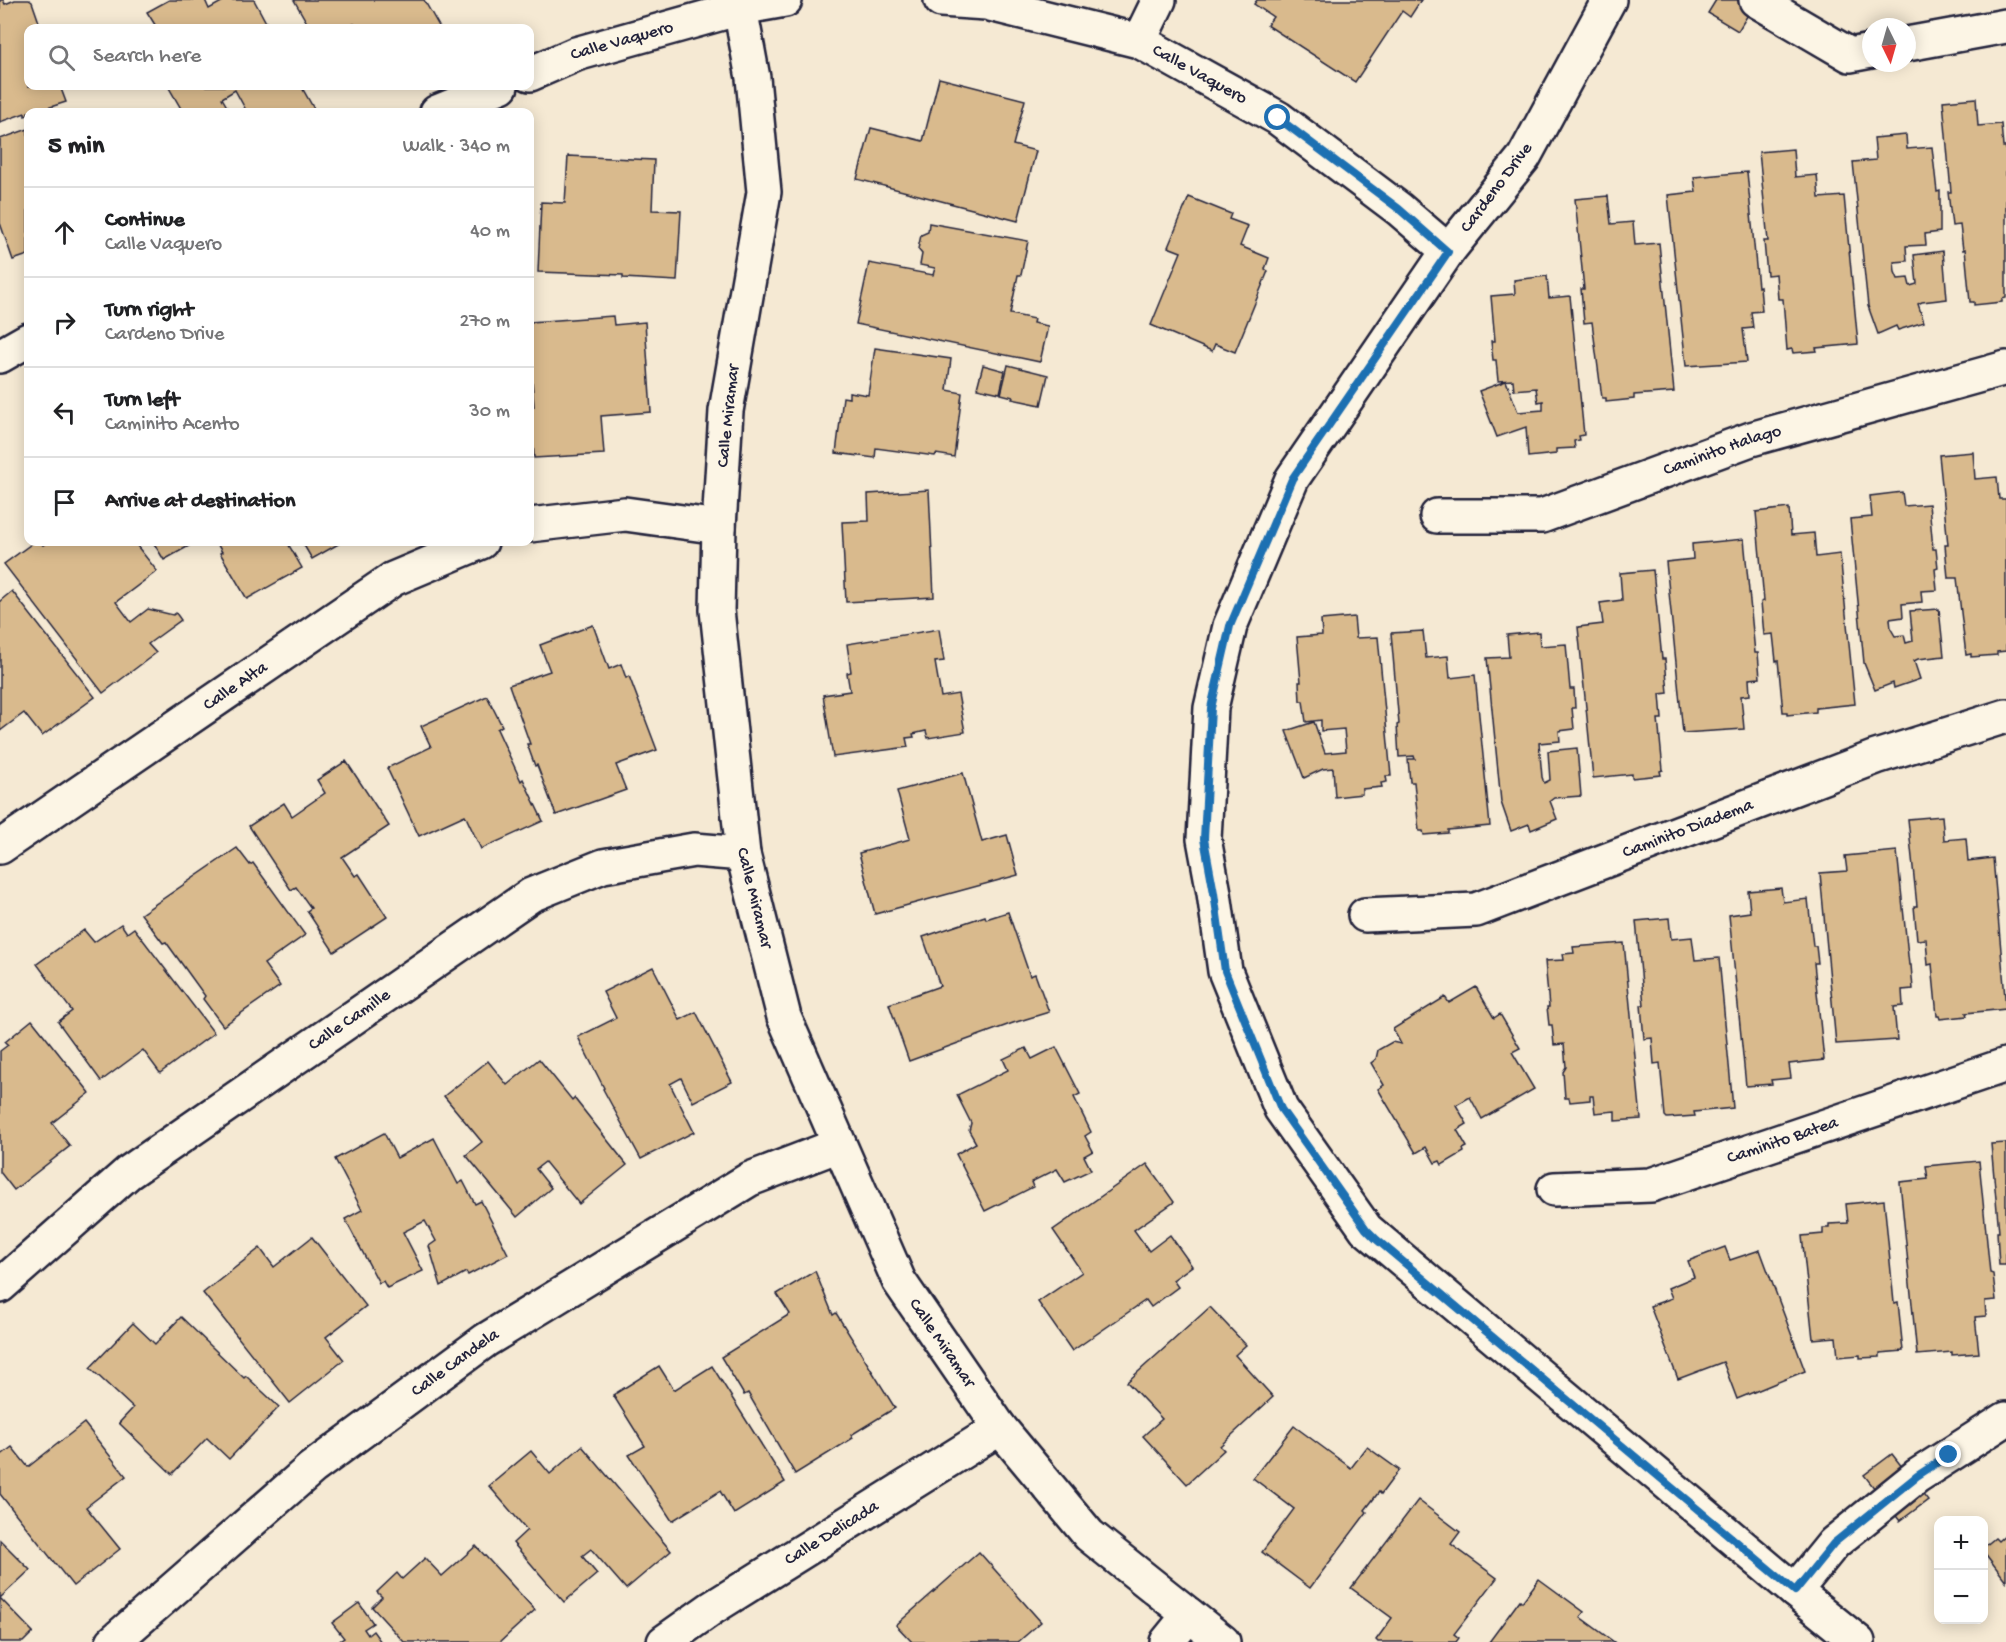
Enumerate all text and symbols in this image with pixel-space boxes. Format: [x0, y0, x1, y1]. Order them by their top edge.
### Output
street label: Calle Vaquero [567, 17, 676, 66]
north arrow [1862, 18, 1916, 72]
search box [24, 24, 534, 90]
street label: Calle Vaquero [1148, 40, 1251, 109]
icon: search [45, 41, 78, 74]
text: Search here [93, 44, 201, 70]
route start [1264, 104, 1290, 130]
text: 5 min [48, 132, 104, 163]
text: Walk · 340 m [403, 136, 510, 159]
street label: Cardeno Drive [1456, 138, 1538, 237]
text: Continue [105, 208, 185, 234]
icon: ahead [48, 216, 81, 249]
text: 40 m [470, 221, 510, 244]
text: Calle Vaquero [105, 234, 222, 257]
text: Turn right [105, 298, 193, 324]
icon: right [48, 306, 81, 339]
text: 270 m [460, 311, 510, 334]
text: Cardeno Drive [105, 324, 224, 347]
street label: Calle Miramar [713, 362, 745, 468]
text: Turn left [105, 388, 179, 414]
icon: left [48, 396, 81, 429]
text: 30 m [469, 401, 510, 424]
text: Caminito Acento [105, 414, 240, 437]
street label: Caminito Halago [1660, 421, 1784, 481]
icon: arrive [48, 486, 81, 519]
text: Arrive at destination [105, 489, 295, 515]
street label: Calle Alta [199, 657, 272, 716]
street label: Caminito Diadema [1620, 794, 1757, 863]
street label: Calle Miramar [732, 847, 777, 952]
street label: Calle Camille [305, 984, 395, 1056]
street label: Caminito Batea [1724, 1112, 1842, 1169]
street label: Calle Miramar [904, 1295, 980, 1393]
street label: Calle Candela [407, 1324, 504, 1402]
route end [1935, 1441, 1961, 1467]
street label: Calle Delicada [781, 1495, 883, 1570]
map controls [1934, 1516, 1988, 1624]
button: + [1934, 1516, 1988, 1570]
button: − [1934, 1570, 1988, 1624]

